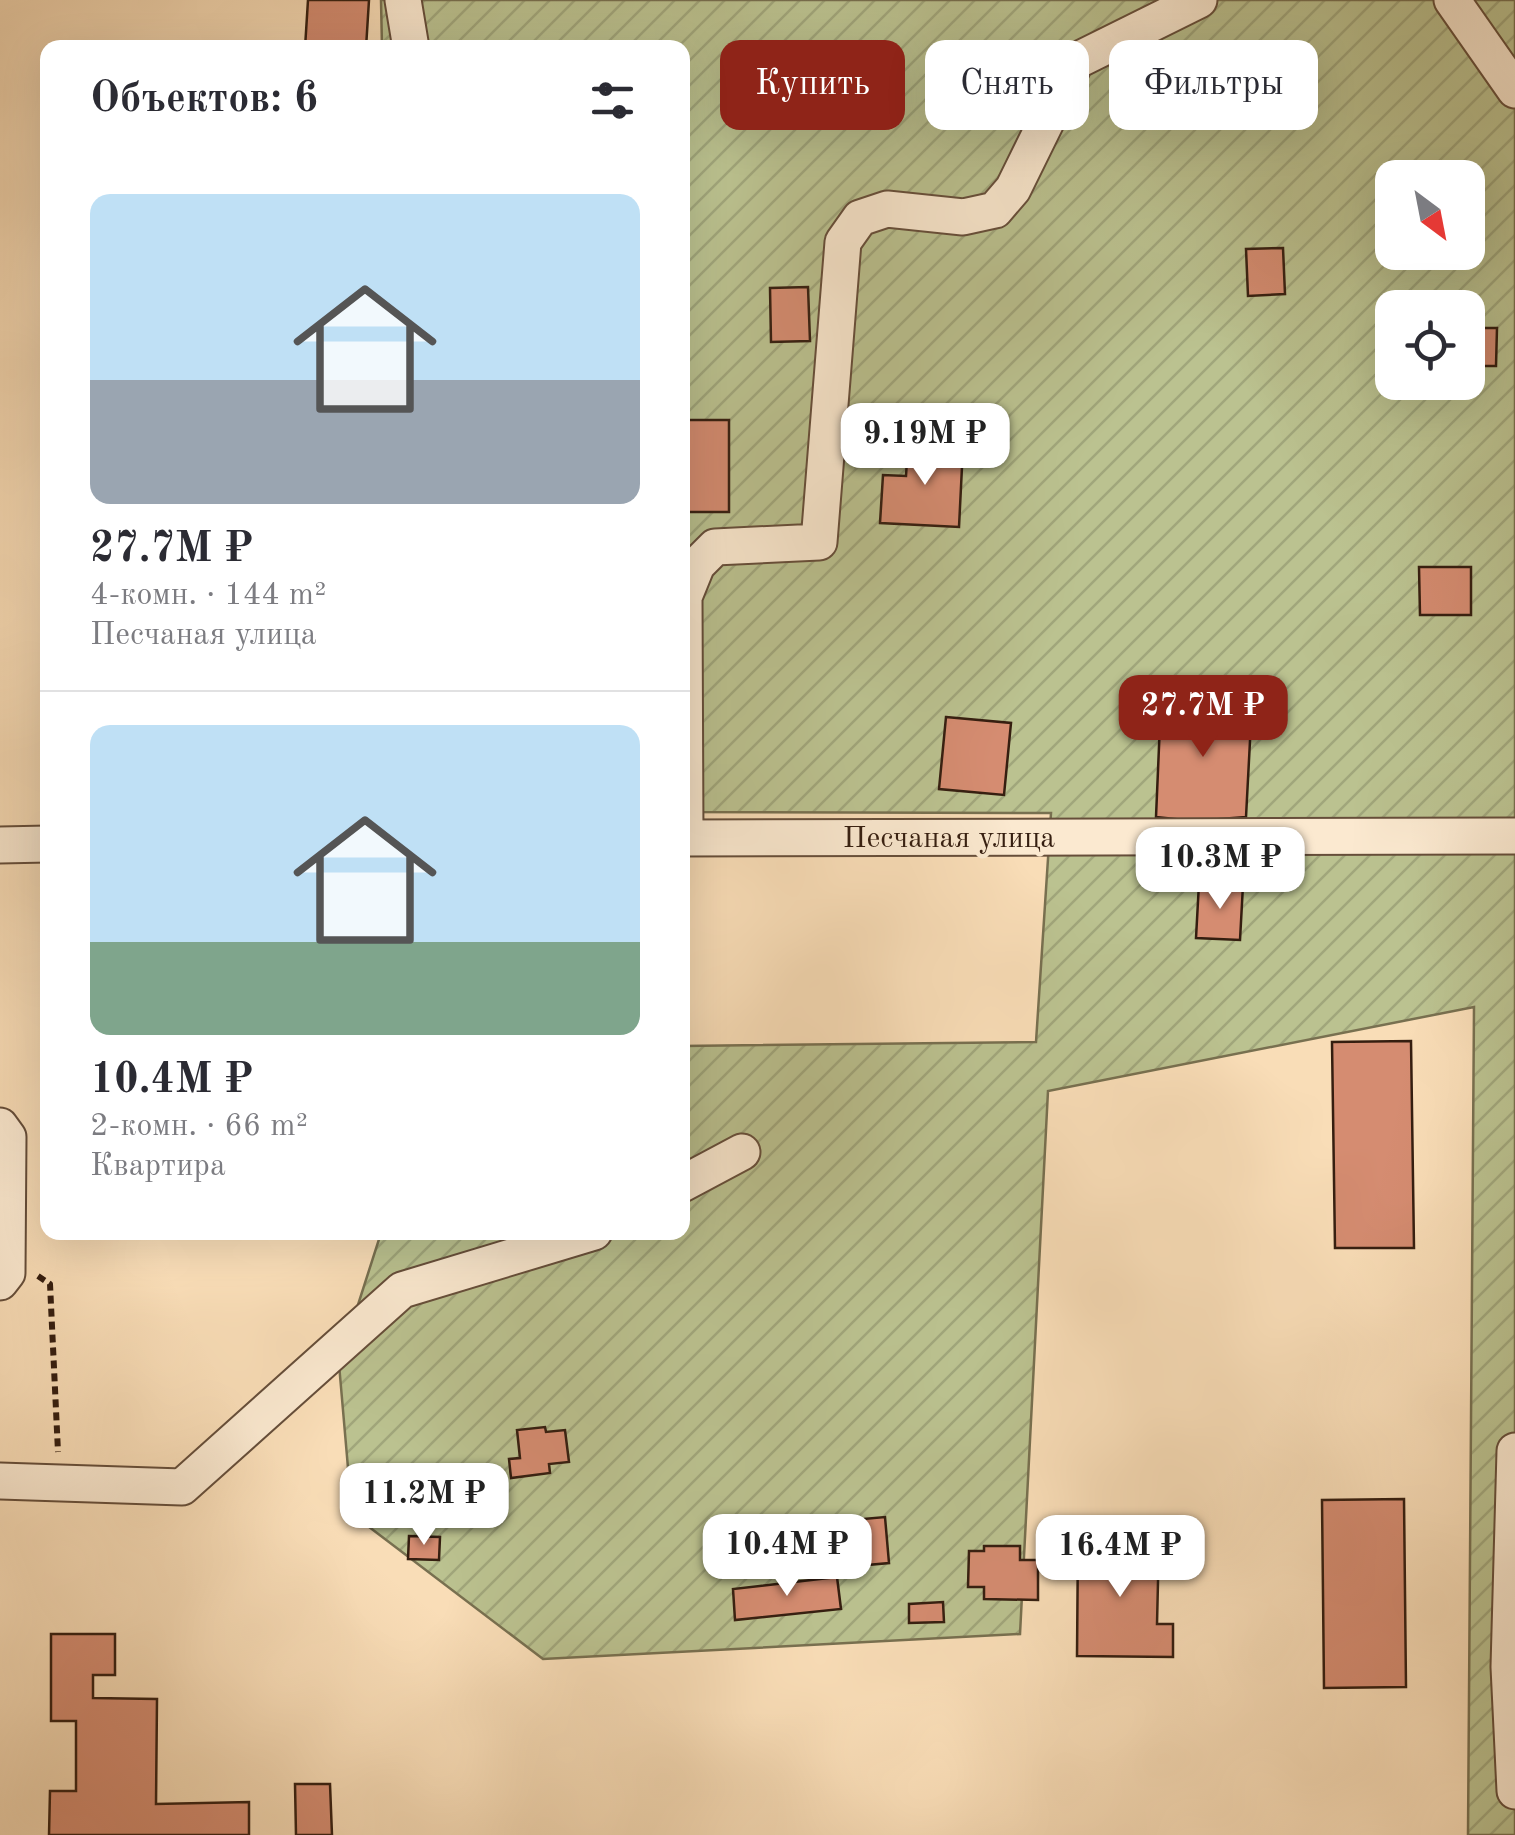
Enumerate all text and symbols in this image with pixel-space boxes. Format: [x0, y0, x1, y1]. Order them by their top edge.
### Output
chip: Купить [720, 40, 905, 130]
chip: Снять [925, 40, 1089, 130]
chip: Фильтры [1109, 40, 1318, 130]
icon: filters [585, 73, 640, 128]
text: Объектов: 6 [90, 79, 318, 121]
north arrow [1375, 160, 1485, 270]
map controls [1375, 160, 1485, 400]
icon: home [275, 259, 455, 439]
button: locate [1375, 290, 1485, 400]
pin: 9.19M ₽ [833, 403, 1017, 488]
text: 9.19M ₽ [863, 419, 987, 451]
text: 27.7M ₽ [90, 529, 253, 571]
text: 4-комн. · 144 m² [90, 580, 326, 612]
text: Песчаная улица [90, 620, 317, 652]
pin: 27.7M ₽ [1111, 675, 1295, 760]
text: 27.7M ₽ [1141, 691, 1265, 723]
icon: home [275, 790, 455, 970]
street label: Песчаная улица [843, 824, 1055, 854]
pin: 10.3M ₽ [1128, 827, 1312, 912]
text: 10.3M ₽ [1158, 843, 1282, 875]
text: 10.4M ₽ [90, 1060, 253, 1102]
text: 2-комн. · 66 m² [90, 1111, 308, 1143]
text: Квартира [90, 1151, 226, 1183]
pin: 11.2M ₽ [332, 1463, 516, 1548]
text: 11.2M ₽ [362, 1479, 486, 1511]
pin: 10.4M ₽ [695, 1514, 879, 1599]
pin: 16.4M ₽ [1028, 1515, 1212, 1600]
text: 10.4M ₽ [725, 1530, 849, 1562]
text: 16.4M ₽ [1058, 1531, 1182, 1563]

